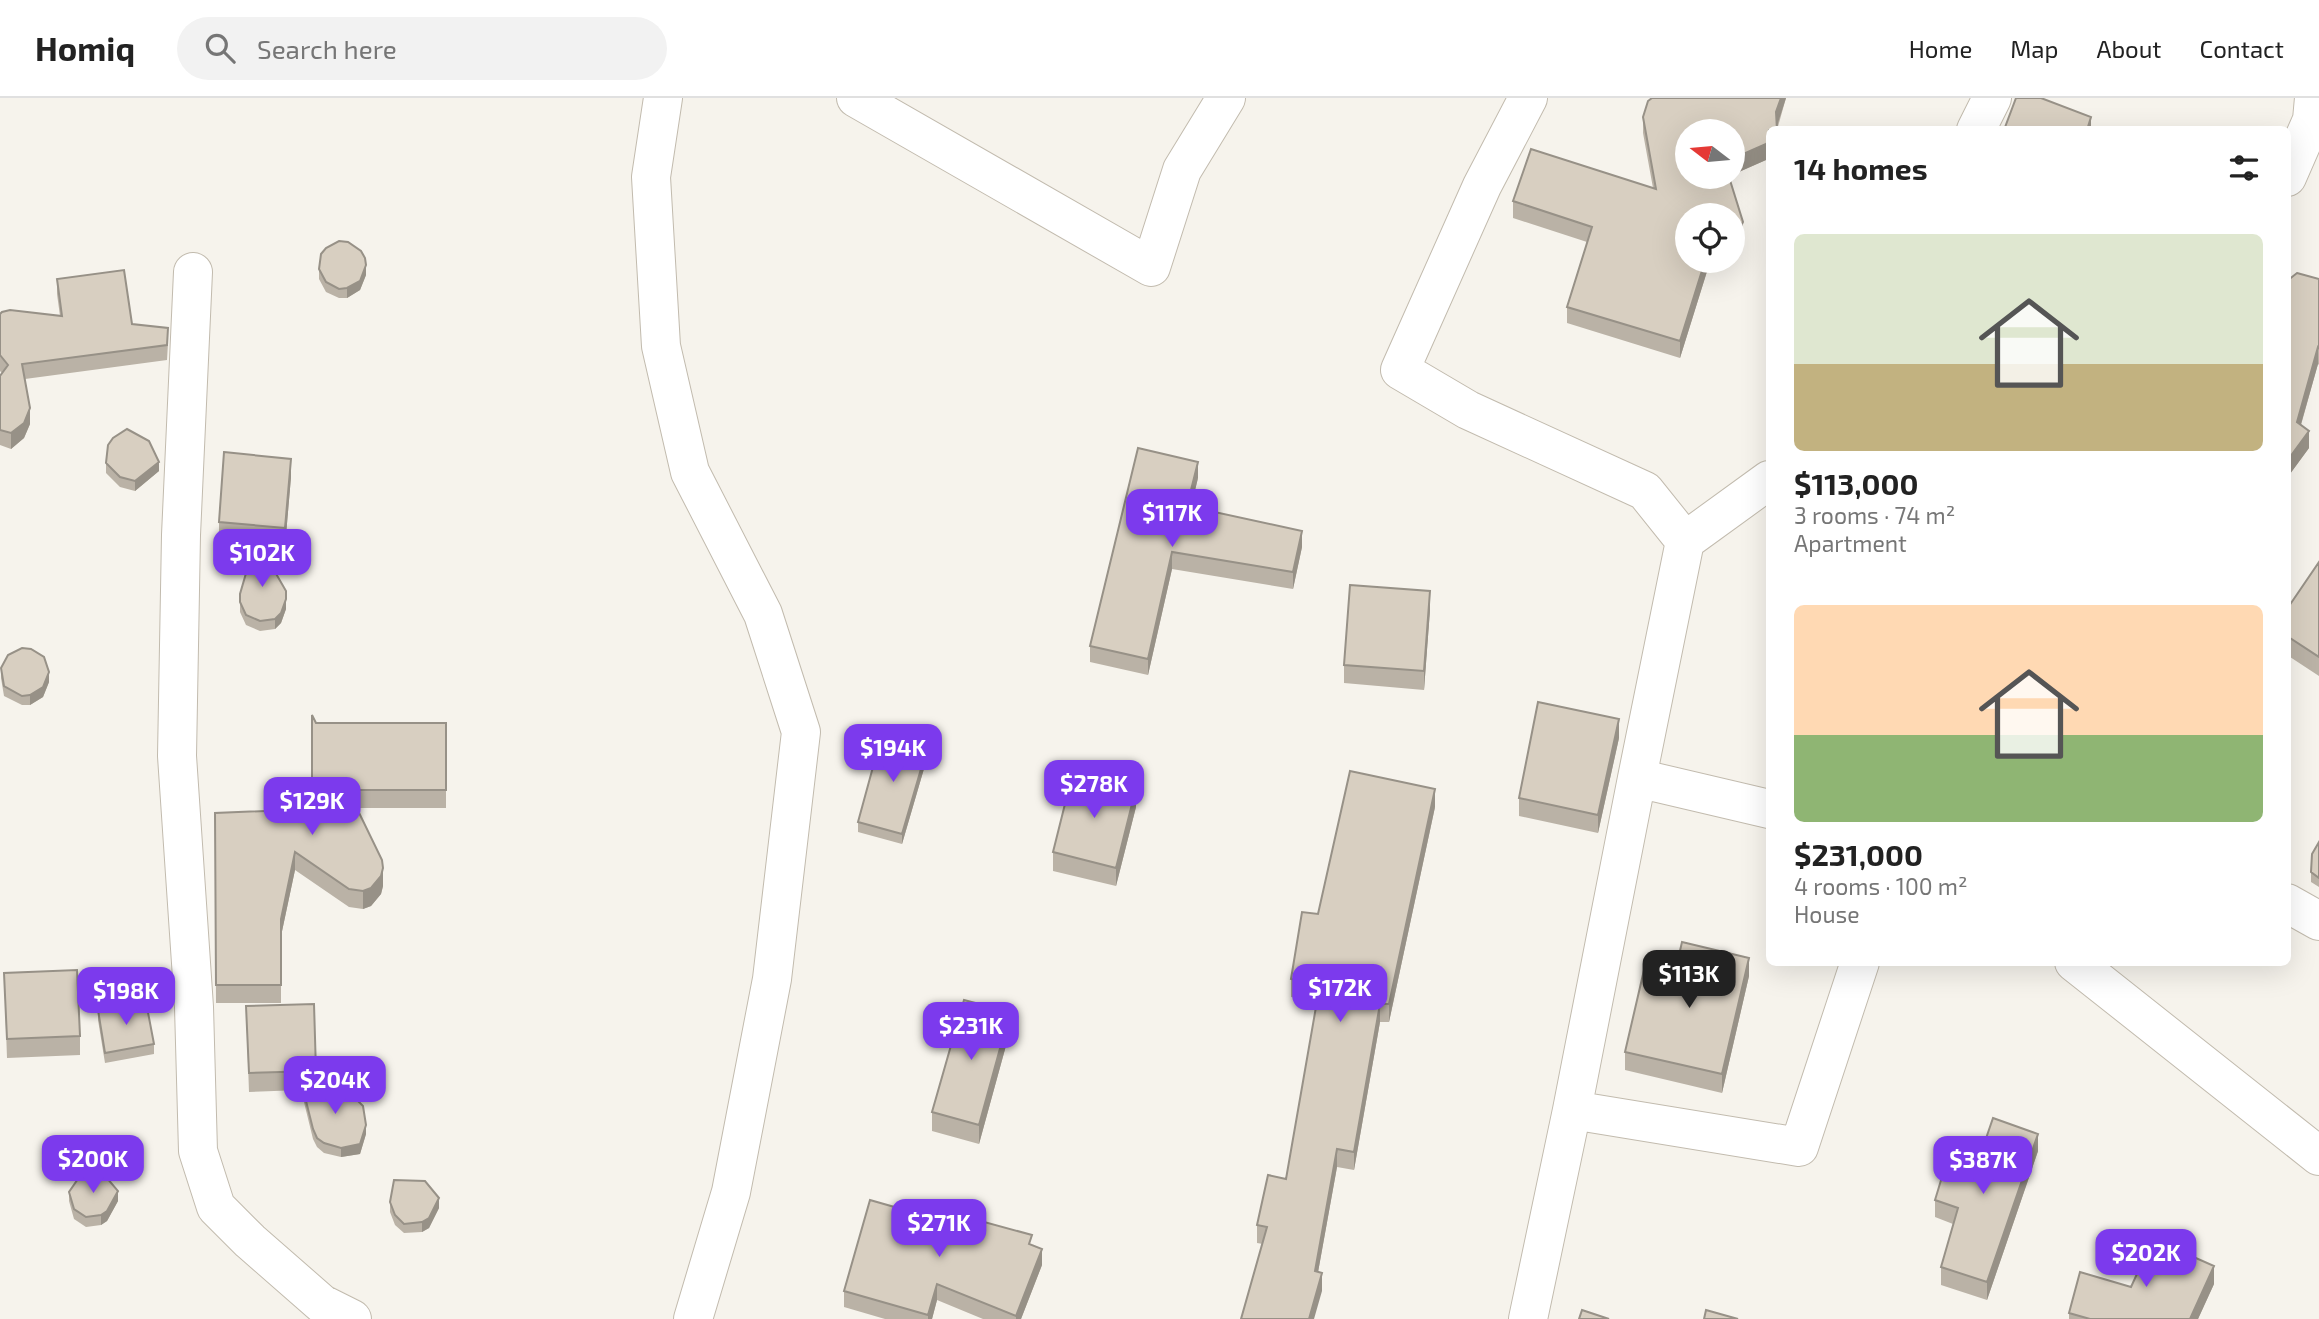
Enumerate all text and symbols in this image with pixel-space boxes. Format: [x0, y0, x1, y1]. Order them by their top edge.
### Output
search box [177, 17, 667, 80]
text: Homiq [35, 28, 135, 68]
icon: search [201, 29, 239, 67]
text: Search here [257, 33, 397, 64]
text: Home [1909, 34, 1972, 63]
text: Map [2010, 34, 2058, 63]
text: About [2096, 34, 2162, 63]
text: Contact [2200, 34, 2284, 63]
north arrow [1675, 119, 1745, 189]
map controls [1675, 119, 1745, 273]
icon: filters [2225, 149, 2263, 187]
text: 14 homes [1794, 150, 1928, 186]
button: locate [1675, 203, 1745, 273]
icon: home [1966, 280, 2092, 406]
text: $113,000 [1794, 465, 1918, 501]
pin: $117K [1123, 490, 1221, 549]
text: $117K [1142, 498, 1202, 526]
text: 3 rooms · 74 m² [1794, 501, 1955, 529]
text: Apartment [1794, 529, 1907, 557]
pin: $102K [213, 530, 311, 589]
text: $102K [229, 538, 295, 566]
icon: home [1966, 651, 2092, 777]
pin: $194K [844, 724, 942, 784]
text: $194K [860, 733, 926, 761]
pin: $278K [1045, 760, 1143, 820]
text: $278K [1060, 769, 1128, 797]
pin: $129K [263, 778, 361, 837]
text: $129K [280, 786, 344, 814]
text: $231,000 [1794, 836, 1923, 872]
text: 4 rooms · 100 m² [1794, 872, 1968, 900]
text: House [1794, 900, 1860, 928]
pin: $113K [1640, 950, 1738, 1010]
text: $113K [1659, 959, 1719, 987]
pin: $172K [1291, 964, 1389, 1024]
pin: $198K [77, 968, 175, 1027]
text: $172K [1308, 973, 1372, 1001]
text: $198K [93, 976, 159, 1004]
pin: $231K [922, 1002, 1020, 1062]
text: $231K [939, 1011, 1003, 1039]
pin: $204K [286, 1056, 384, 1116]
text: $204K [300, 1065, 370, 1093]
pin: $200K [44, 1136, 142, 1195]
pin: $387K [1934, 1136, 2032, 1196]
text: $200K [58, 1144, 128, 1172]
text: $387K [1949, 1145, 2017, 1173]
pin: $271K [890, 1200, 988, 1259]
text: $271K [907, 1208, 971, 1236]
pin: $202K [2097, 1230, 2195, 1289]
text: $202K [2111, 1238, 2181, 1266]

